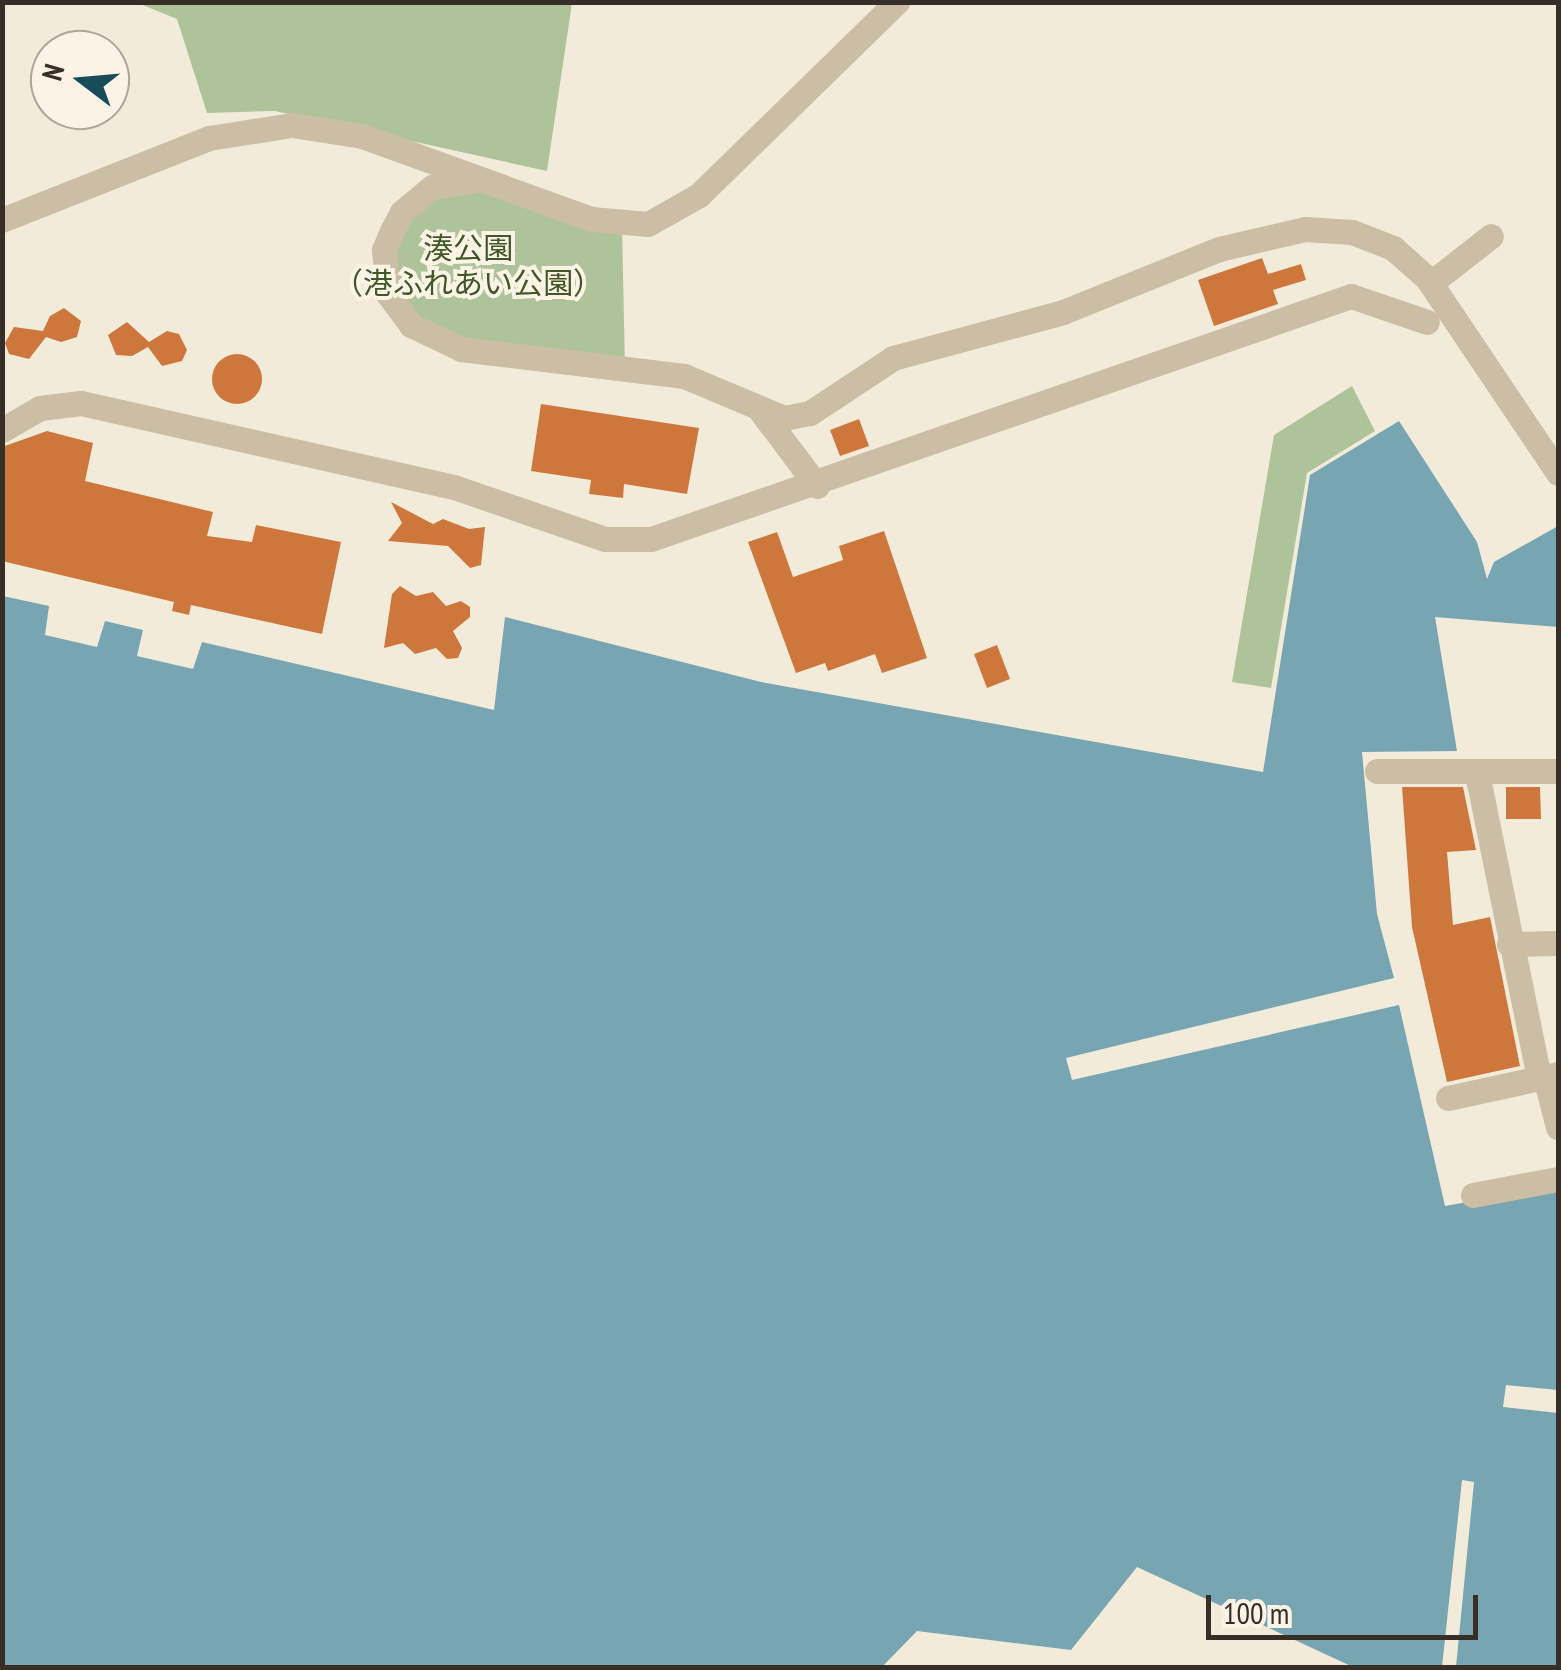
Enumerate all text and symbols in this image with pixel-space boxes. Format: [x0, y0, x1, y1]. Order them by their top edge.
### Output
north arrow [30, 30, 130, 130]
text: N [33, 60, 72, 85]
park label: 湊公園 （港ふれあい公園） [333, 230, 603, 300]
scale bar [1211, 1575, 1484, 1637]
text: 100 m [1223, 1593, 1289, 1632]

